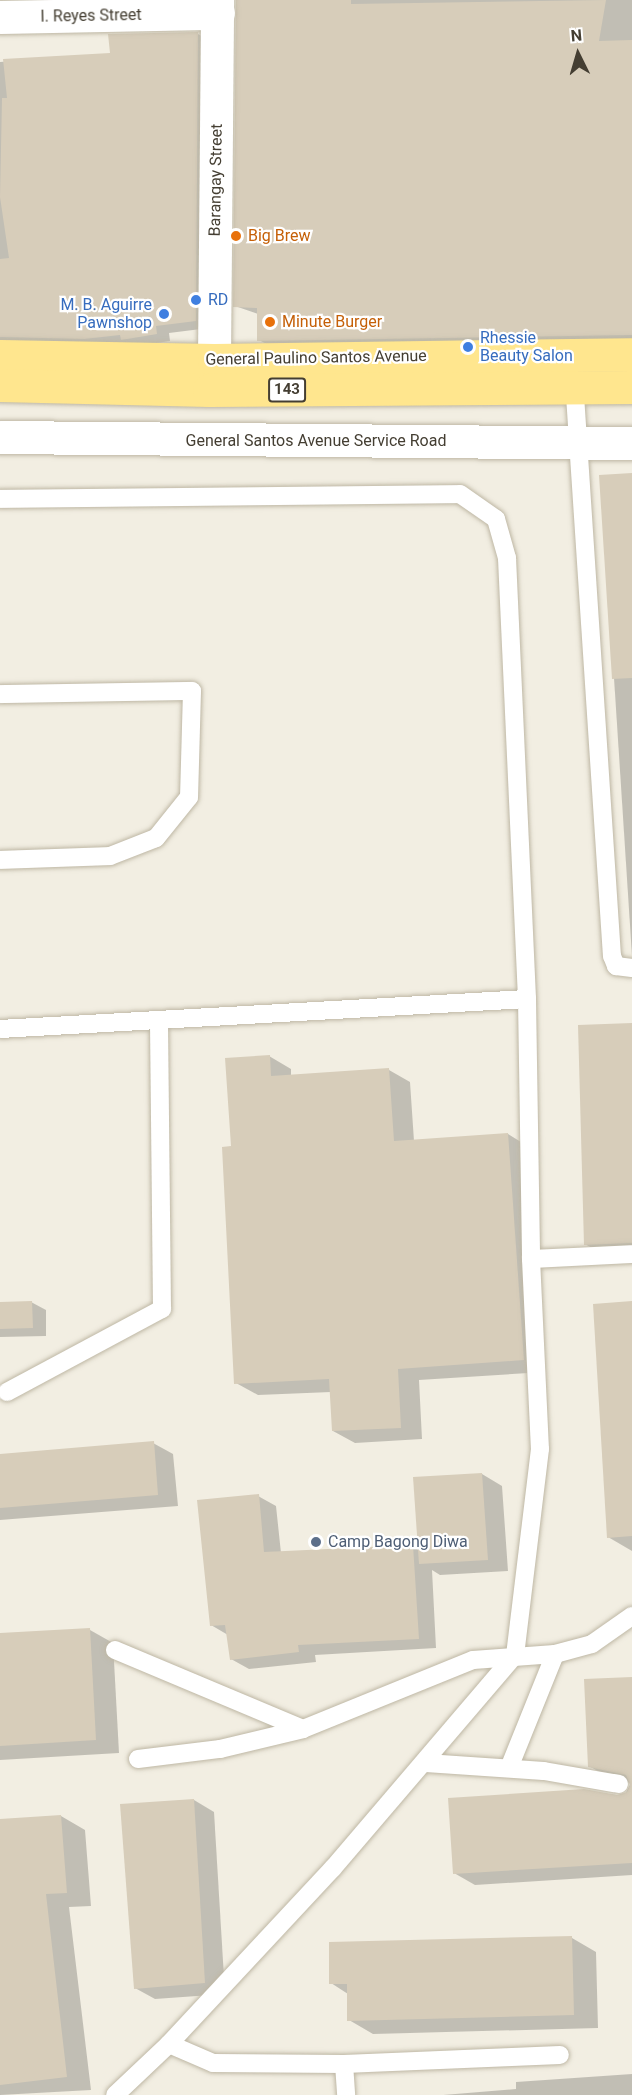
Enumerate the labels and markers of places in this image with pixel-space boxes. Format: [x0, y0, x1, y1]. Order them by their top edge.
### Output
place label: Big Brew [248, 226, 311, 246]
marker: Big Brew [229, 229, 243, 243]
place label: RD [208, 290, 228, 310]
marker: RD [189, 293, 203, 307]
place label: M. B. Aguirre Pawnshop [60, 295, 152, 333]
marker: M. B. Aguirre Pawnshop [157, 307, 171, 321]
place label: Minute Burger [282, 312, 382, 332]
marker: Minute Burger [263, 315, 277, 329]
place label: Rhessie Beauty Salon [480, 328, 573, 366]
marker: Rhessie Beauty Salon [461, 340, 475, 354]
place label: Camp Bagong Diwa [328, 1532, 468, 1552]
marker: Camp Bagong Diwa [309, 1535, 323, 1549]

